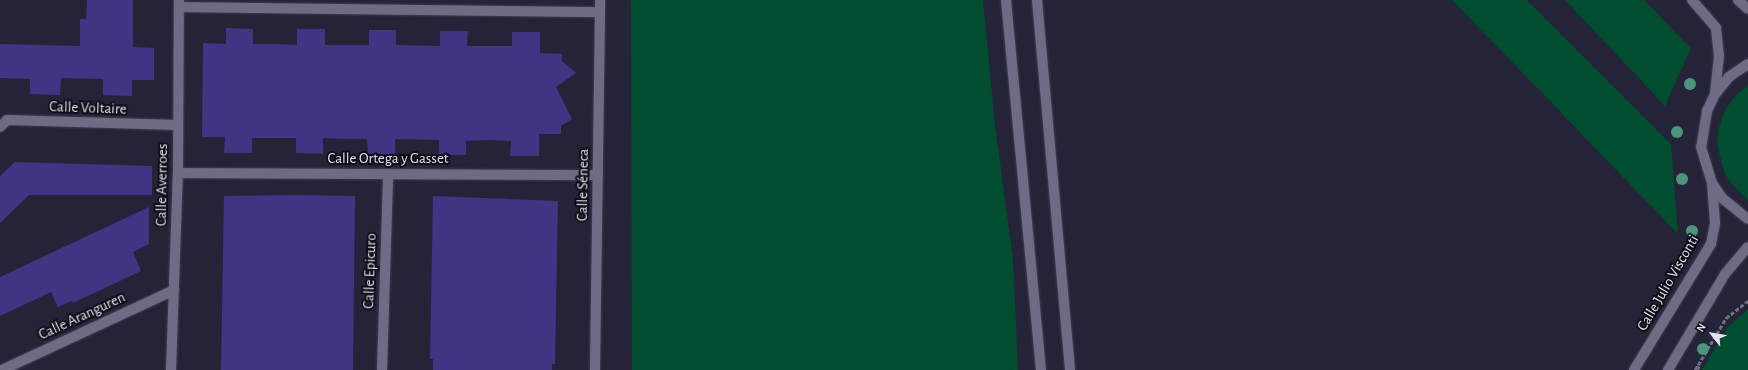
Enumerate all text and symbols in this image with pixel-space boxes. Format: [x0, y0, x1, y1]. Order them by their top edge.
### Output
street label: Calle Voltaire [49, 98, 127, 118]
street label: Calle Averroes [152, 144, 172, 226]
street label: Calle Séneca [573, 149, 593, 221]
street label: Calle Ortega y Gasset [327, 150, 449, 168]
street label: Calle Julio Visconti [1633, 232, 1703, 334]
street label: Calle Epicuro [360, 233, 380, 309]
street label: Calle Aranguren [36, 288, 128, 344]
north arrow [1692, 314, 1732, 354]
text: N [1695, 321, 1708, 334]

